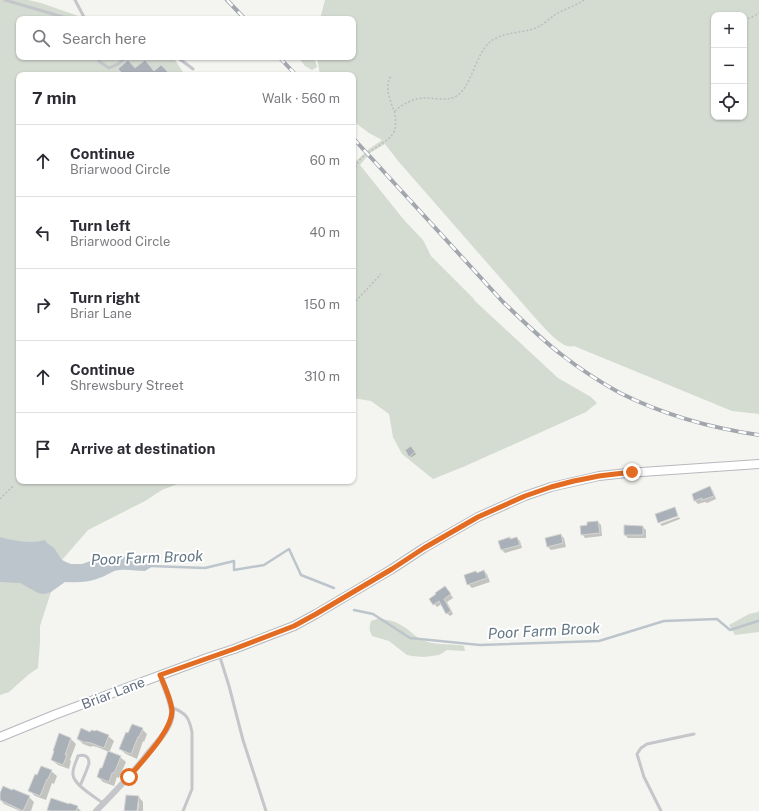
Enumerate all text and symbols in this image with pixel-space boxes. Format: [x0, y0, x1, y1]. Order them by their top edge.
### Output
map controls [711, 12, 747, 120]
button: + [711, 12, 747, 48]
search box [16, 16, 356, 60]
icon: search [30, 27, 52, 49]
text: Search here [62, 30, 146, 47]
button: − [711, 48, 747, 84]
button: locate [711, 84, 747, 120]
text: 7 min [32, 88, 76, 108]
text: Walk · 560 m [262, 91, 340, 106]
text: Continue [70, 145, 135, 162]
icon: ahead [32, 150, 54, 172]
text: 60 m [310, 153, 340, 168]
text: Briarwood Circle [70, 162, 170, 177]
text: Turn left [70, 217, 131, 234]
icon: left [32, 222, 54, 244]
text: 40 m [309, 225, 340, 240]
text: Briarwood Circle [70, 234, 170, 249]
text: Turn right [70, 289, 140, 306]
icon: right [32, 294, 54, 316]
text: 150 m [304, 297, 340, 312]
text: Briar Lane [70, 306, 132, 321]
text: Continue [70, 361, 135, 378]
icon: ahead [32, 366, 54, 388]
text: 310 m [304, 369, 340, 384]
text: Shrewsbury Street [70, 378, 184, 393]
icon: arrive [32, 438, 54, 460]
text: Arrive at destination [70, 440, 215, 457]
route end [623, 463, 641, 481]
water label: Poor Farm Brook [90, 547, 204, 568]
water label: Poor Farm Brook [487, 619, 601, 642]
street label: Briar Lane [79, 674, 147, 712]
route start [120, 768, 138, 786]

